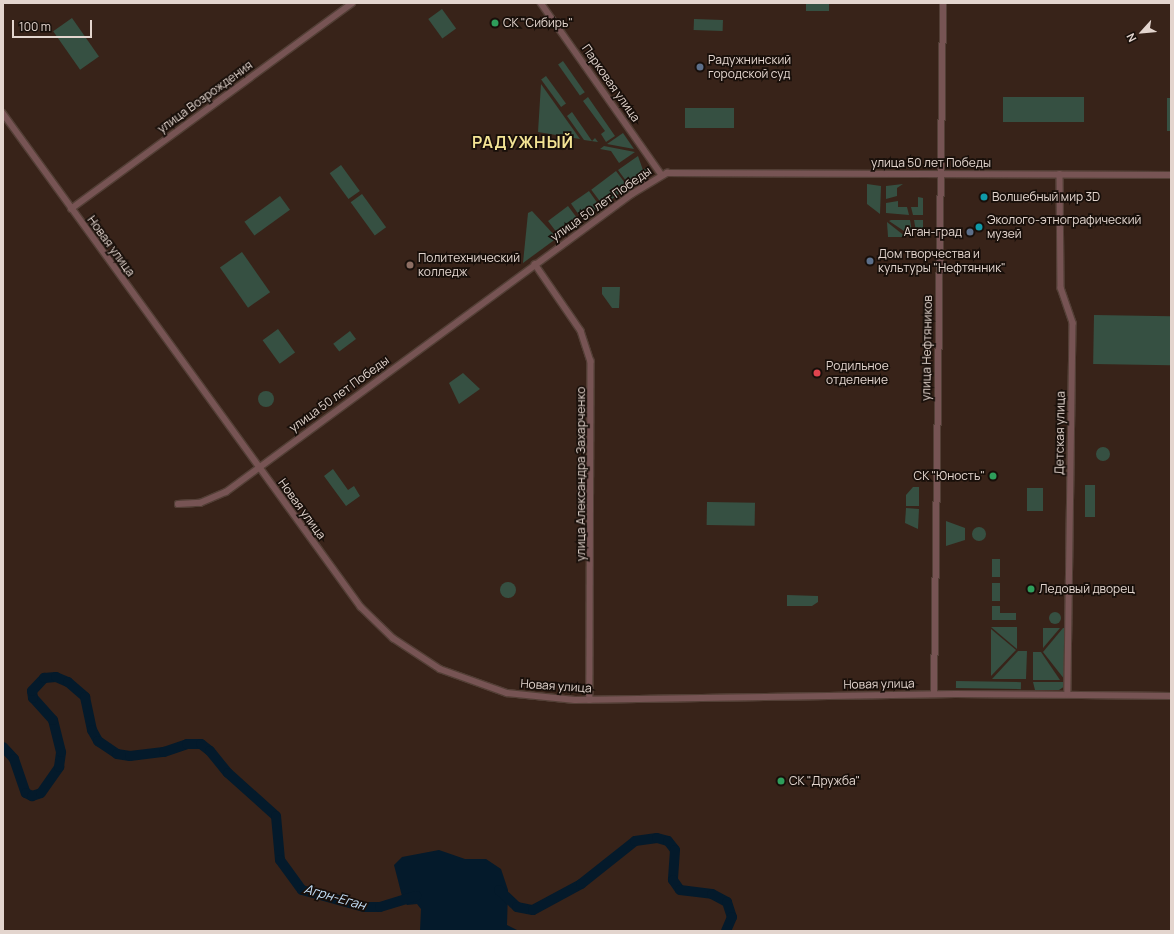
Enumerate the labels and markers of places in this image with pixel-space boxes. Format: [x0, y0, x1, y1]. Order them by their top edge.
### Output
place label: СК "Сибирь" [503, 16, 573, 30]
marker: СК "Сибирь" [490, 18, 500, 28]
place label: Радужнинский городской суд [708, 53, 791, 81]
marker: Радужнинский городской суд [695, 62, 705, 72]
place label: Волшебный мир 3D [992, 190, 1100, 204]
marker: Волшебный мир 3D [979, 192, 989, 202]
place label: Эколого-этнографический музей [987, 213, 1141, 241]
marker: Эколого-этнографический музей [974, 222, 984, 232]
place label: Аган-град [904, 225, 962, 239]
marker: Аган-град [965, 227, 975, 237]
place label: Дом творчества и культуры "Нефтянник" [878, 247, 1006, 275]
place label: Политехнический колледж [418, 251, 520, 279]
marker: Дом творчества и культуры "Нефтянник" [865, 256, 875, 266]
marker: Политехнический колледж [405, 260, 415, 270]
place label: Родильное отделение [826, 359, 889, 387]
marker: Родильное отделение [811, 367, 823, 379]
place label: СК "Юность" [913, 469, 985, 483]
marker: СК "Юность" [988, 471, 998, 481]
place label: Ледовый дворец [1039, 582, 1135, 596]
marker: Ледовый дворец [1026, 584, 1036, 594]
place label: СК "Дружба" [789, 774, 860, 788]
marker: СК "Дружба" [776, 776, 786, 786]

